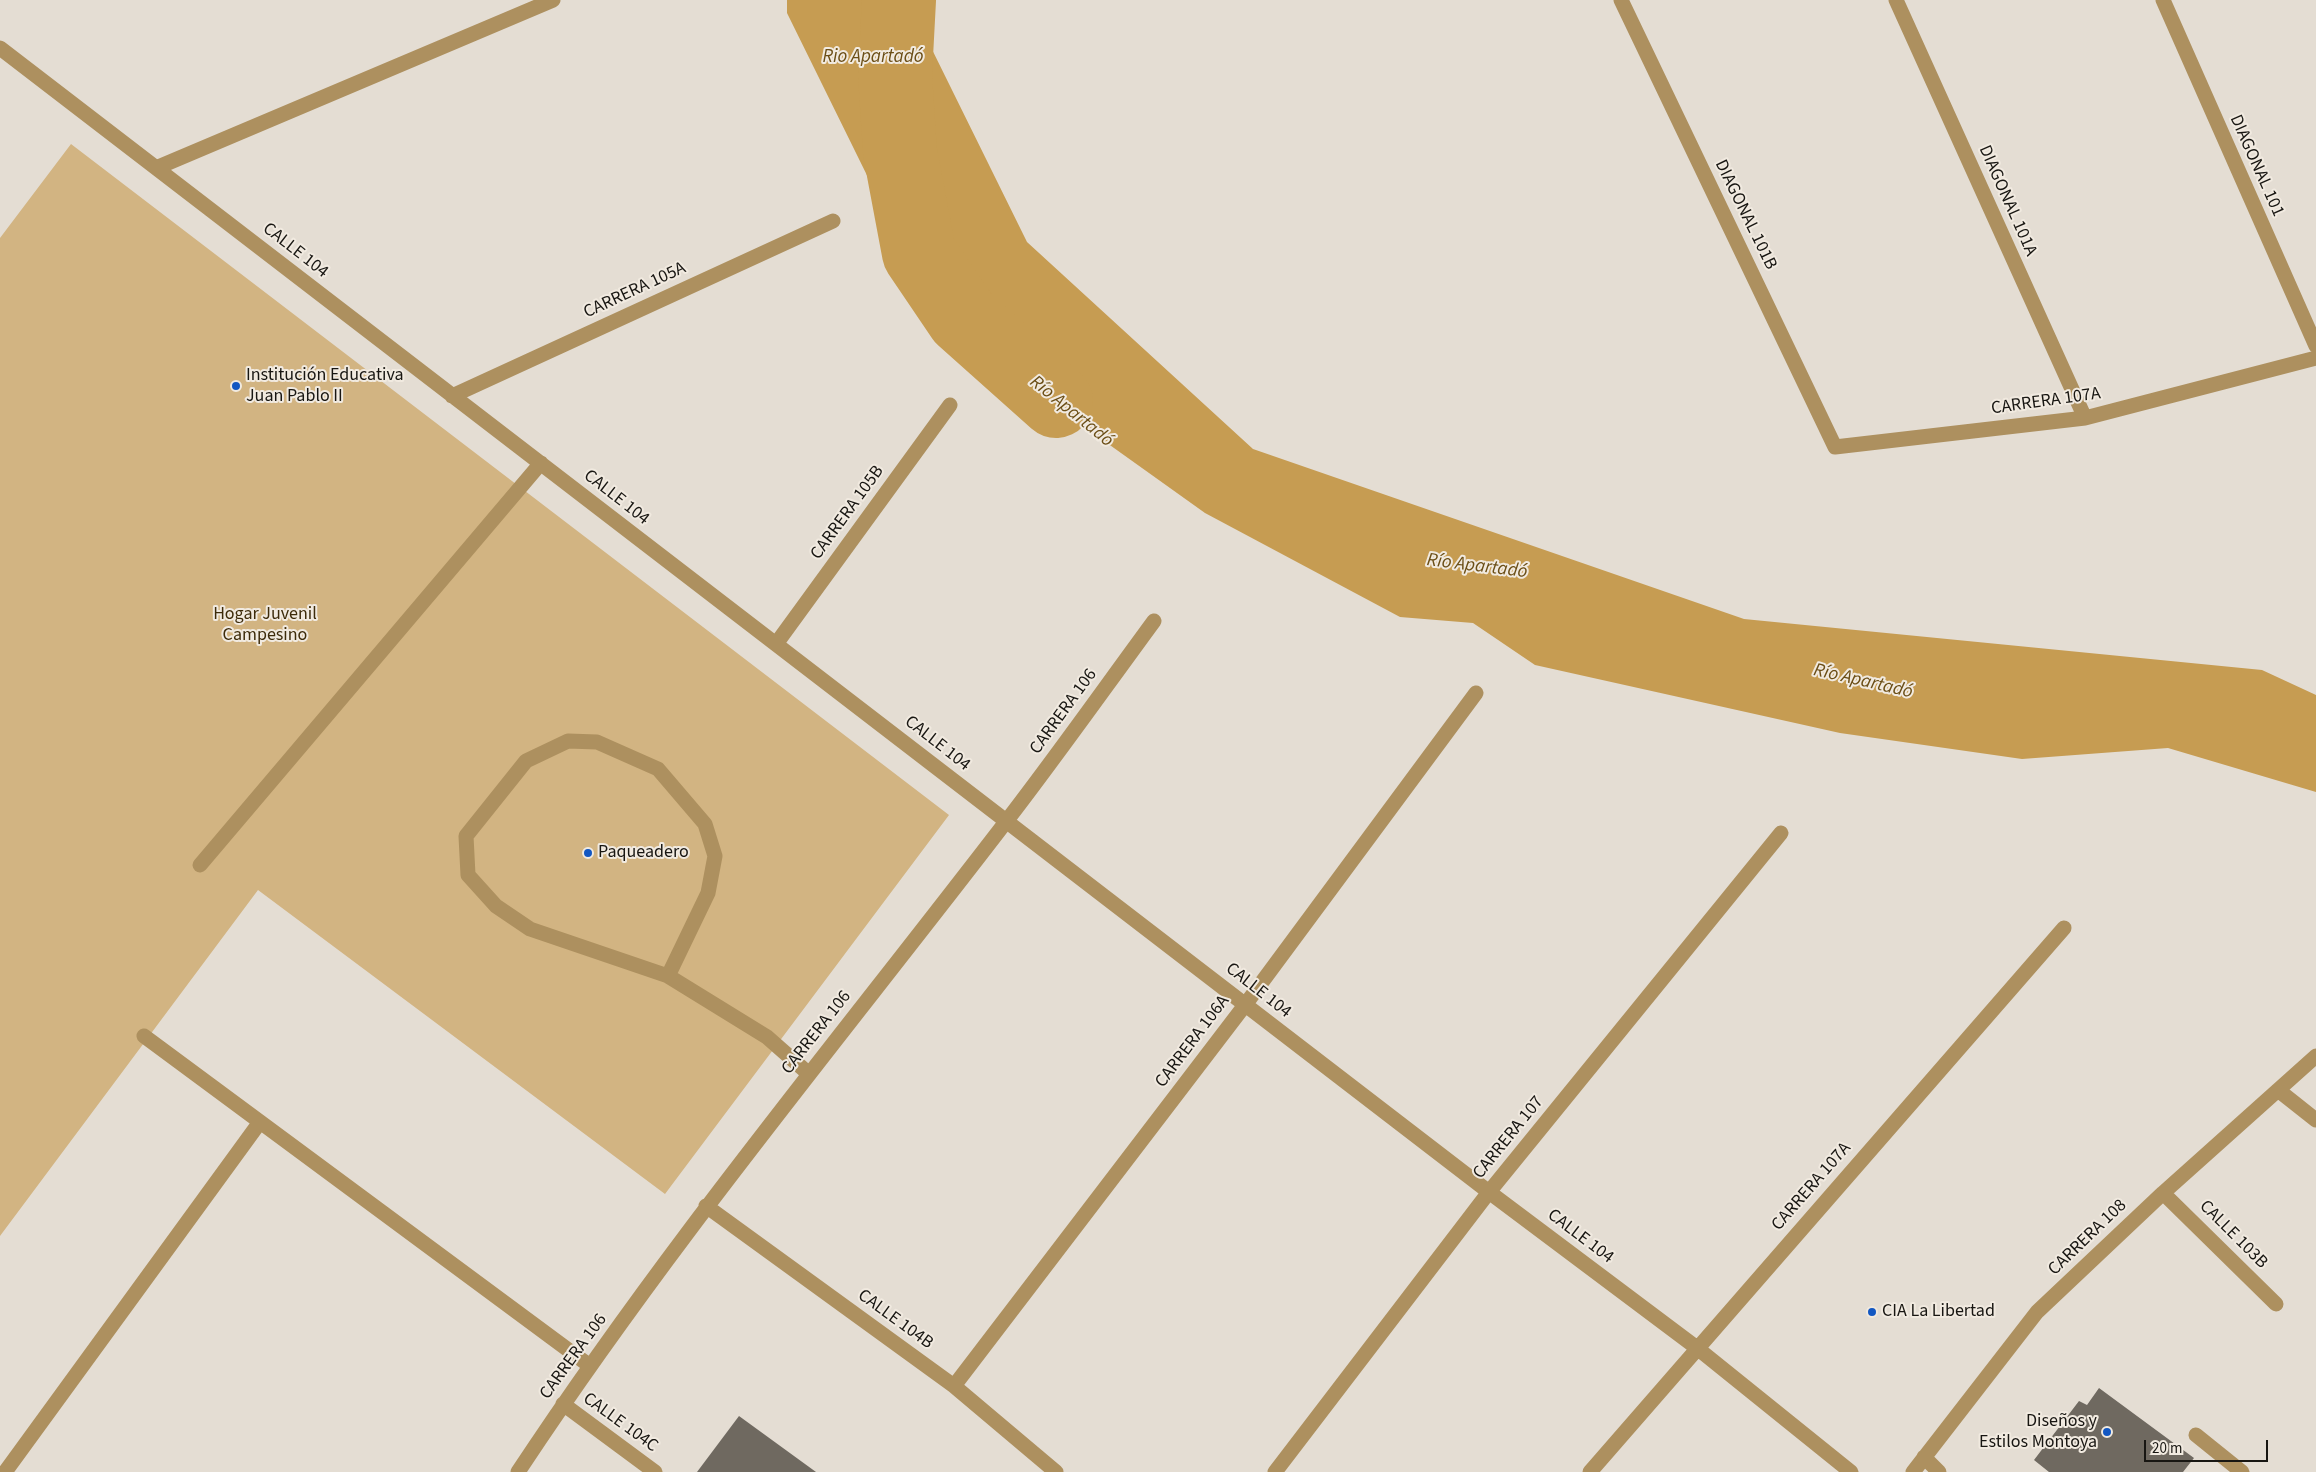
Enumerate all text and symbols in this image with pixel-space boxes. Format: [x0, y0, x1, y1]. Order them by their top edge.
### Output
water label: Rio Apartadó [822, 47, 924, 69]
street label: DIAGONAL 101 [2224, 112, 2288, 220]
street label: DIAGONAL 101A [1973, 142, 2041, 260]
street label: DIAGONAL 101B [1709, 156, 1781, 274]
street label: CALLE 104 [258, 219, 332, 283]
street label: CARRERA 105A [581, 258, 689, 324]
place label: Institución Educativa Juan Pablo II [246, 365, 404, 408]
water label: Río Apartadó [1025, 371, 1117, 453]
marker: Institución Educativa Juan Pablo II [230, 380, 242, 392]
street label: CARRERA 107A [1990, 384, 2102, 420]
street label: CARRERA 105B [807, 462, 889, 564]
street label: CALLE 104 [579, 466, 653, 530]
water label: Río Apartadó [1425, 550, 1529, 584]
park label: Hogar Juvenil Campesino [213, 604, 317, 646]
water label: Río Apartadó [1811, 660, 1915, 704]
street label: CARRERA 106 [1026, 665, 1102, 759]
street label: CALLE 104 [900, 712, 974, 776]
place label: Paqueadero [598, 842, 689, 864]
marker: Paqueadero [582, 847, 594, 859]
street label: CALLE 104 [1221, 959, 1295, 1023]
street label: CARRERA 106 [778, 987, 856, 1079]
street label: CARRERA 106A [1151, 992, 1235, 1092]
street label: CARRERA 107 [1469, 1092, 1549, 1184]
street label: CARRERA 107A [1768, 1138, 1856, 1236]
street label: CARRERA 108 [2044, 1195, 2132, 1281]
street label: CALLE 103B [2194, 1196, 2272, 1274]
street label: CALLE 104 [1543, 1205, 1617, 1269]
street label: CALLE 104B [853, 1285, 937, 1355]
place label: CIA La Libertad [1882, 1301, 1995, 1323]
marker: CIA La Libertad [1866, 1306, 1878, 1318]
street label: CARRERA 106 [536, 1310, 612, 1404]
street label: CALLE 104C [578, 1388, 662, 1458]
place label: Diseños y Estilos Montoya [1979, 1411, 2097, 1454]
marker: Diseños y Estilos Montoya [2101, 1426, 2113, 1438]
scale bar [2146, 1430, 2270, 1462]
text: 20 m [2152, 1438, 2182, 1459]

